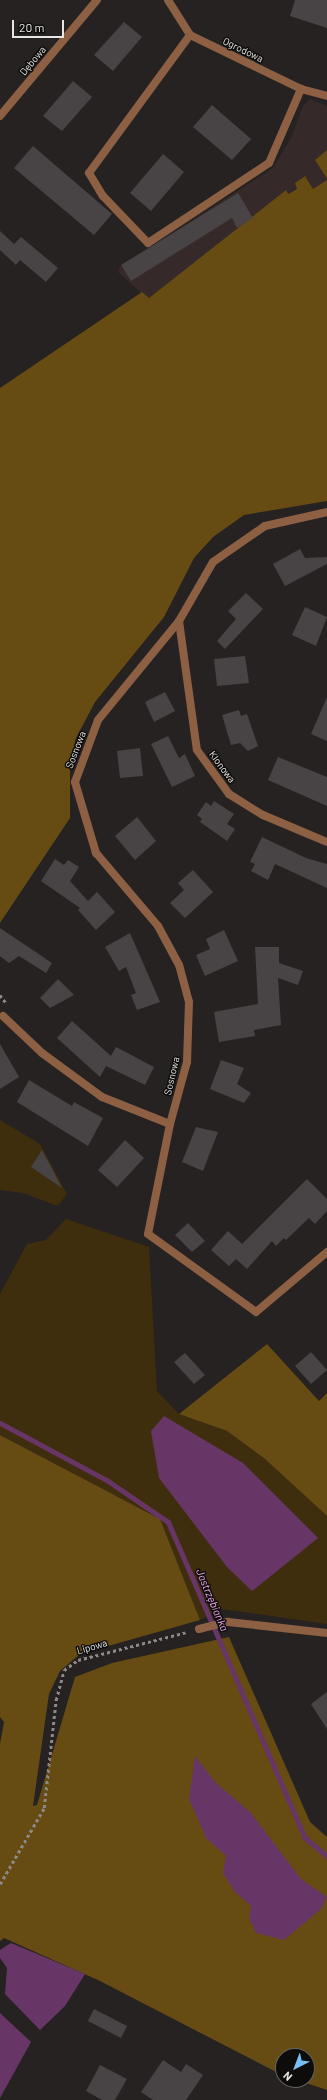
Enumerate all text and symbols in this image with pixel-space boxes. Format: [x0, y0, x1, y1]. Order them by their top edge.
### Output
scale bar [14, 12, 66, 38]
text: 20 m [19, 20, 45, 34]
street label: Ogrodowa [221, 35, 265, 65]
street label: Dębowa [17, 44, 49, 78]
street label: Sosnowa [63, 730, 89, 770]
street label: Klonowa [206, 749, 238, 785]
street label: Sosnowa [162, 1056, 182, 1096]
water label: Jastrzębianka [193, 1567, 231, 1633]
street label: Lipowa [75, 1637, 109, 1657]
north arrow [275, 2048, 315, 2088]
text: N [280, 2069, 294, 2084]

